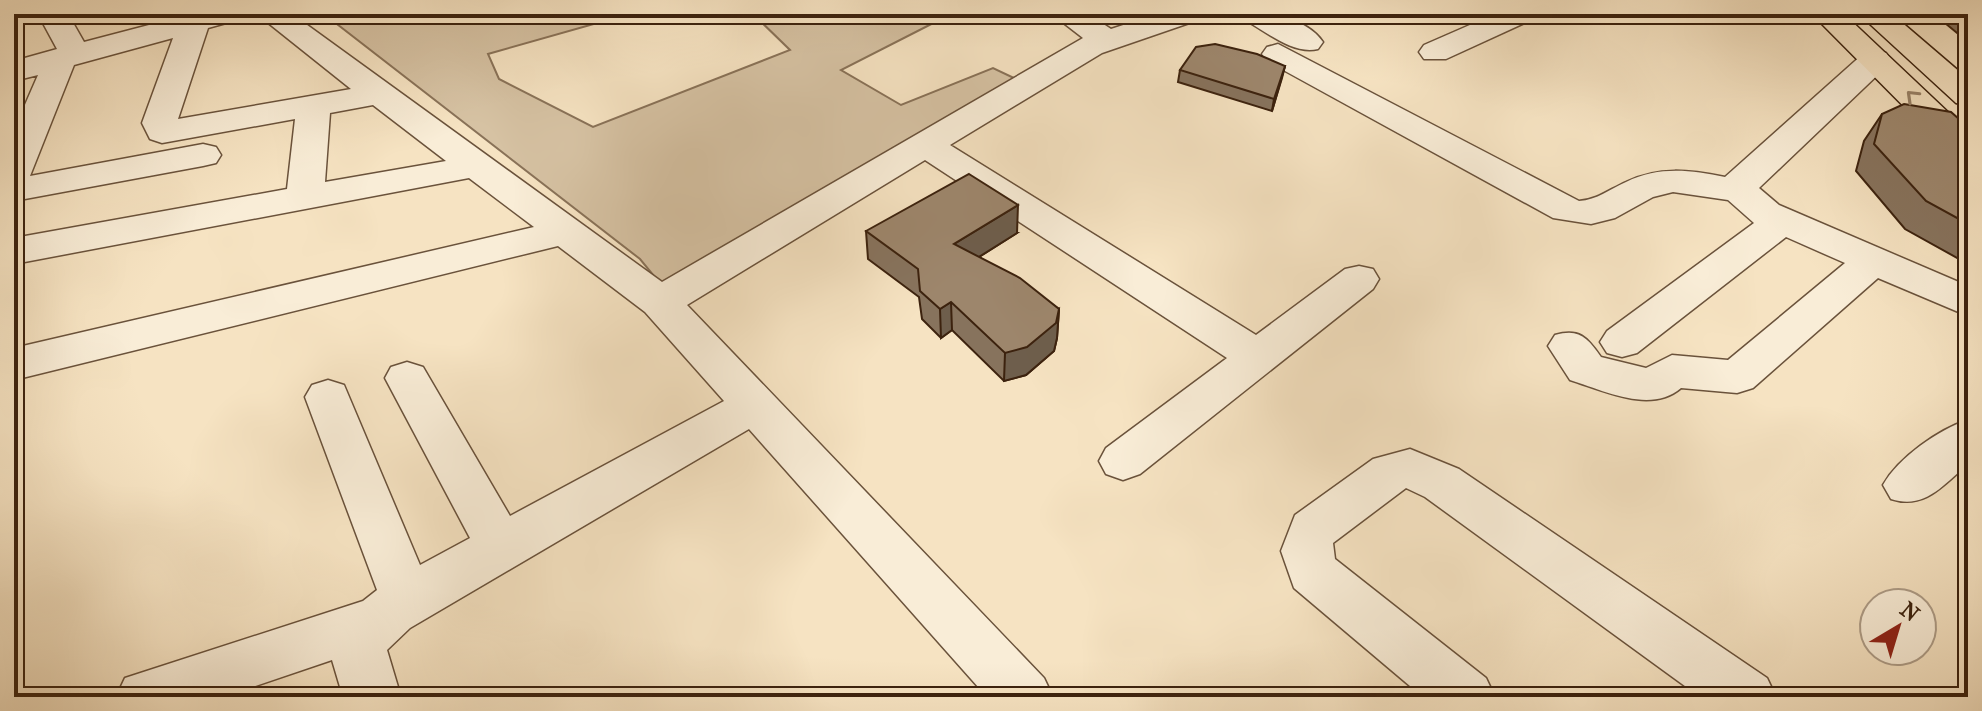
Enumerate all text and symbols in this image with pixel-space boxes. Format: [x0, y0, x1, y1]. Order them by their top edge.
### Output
one-way arrow [1907, 91, 1921, 105]
north arrow [1858, 587, 1938, 667]
text: N [1895, 597, 1925, 628]

